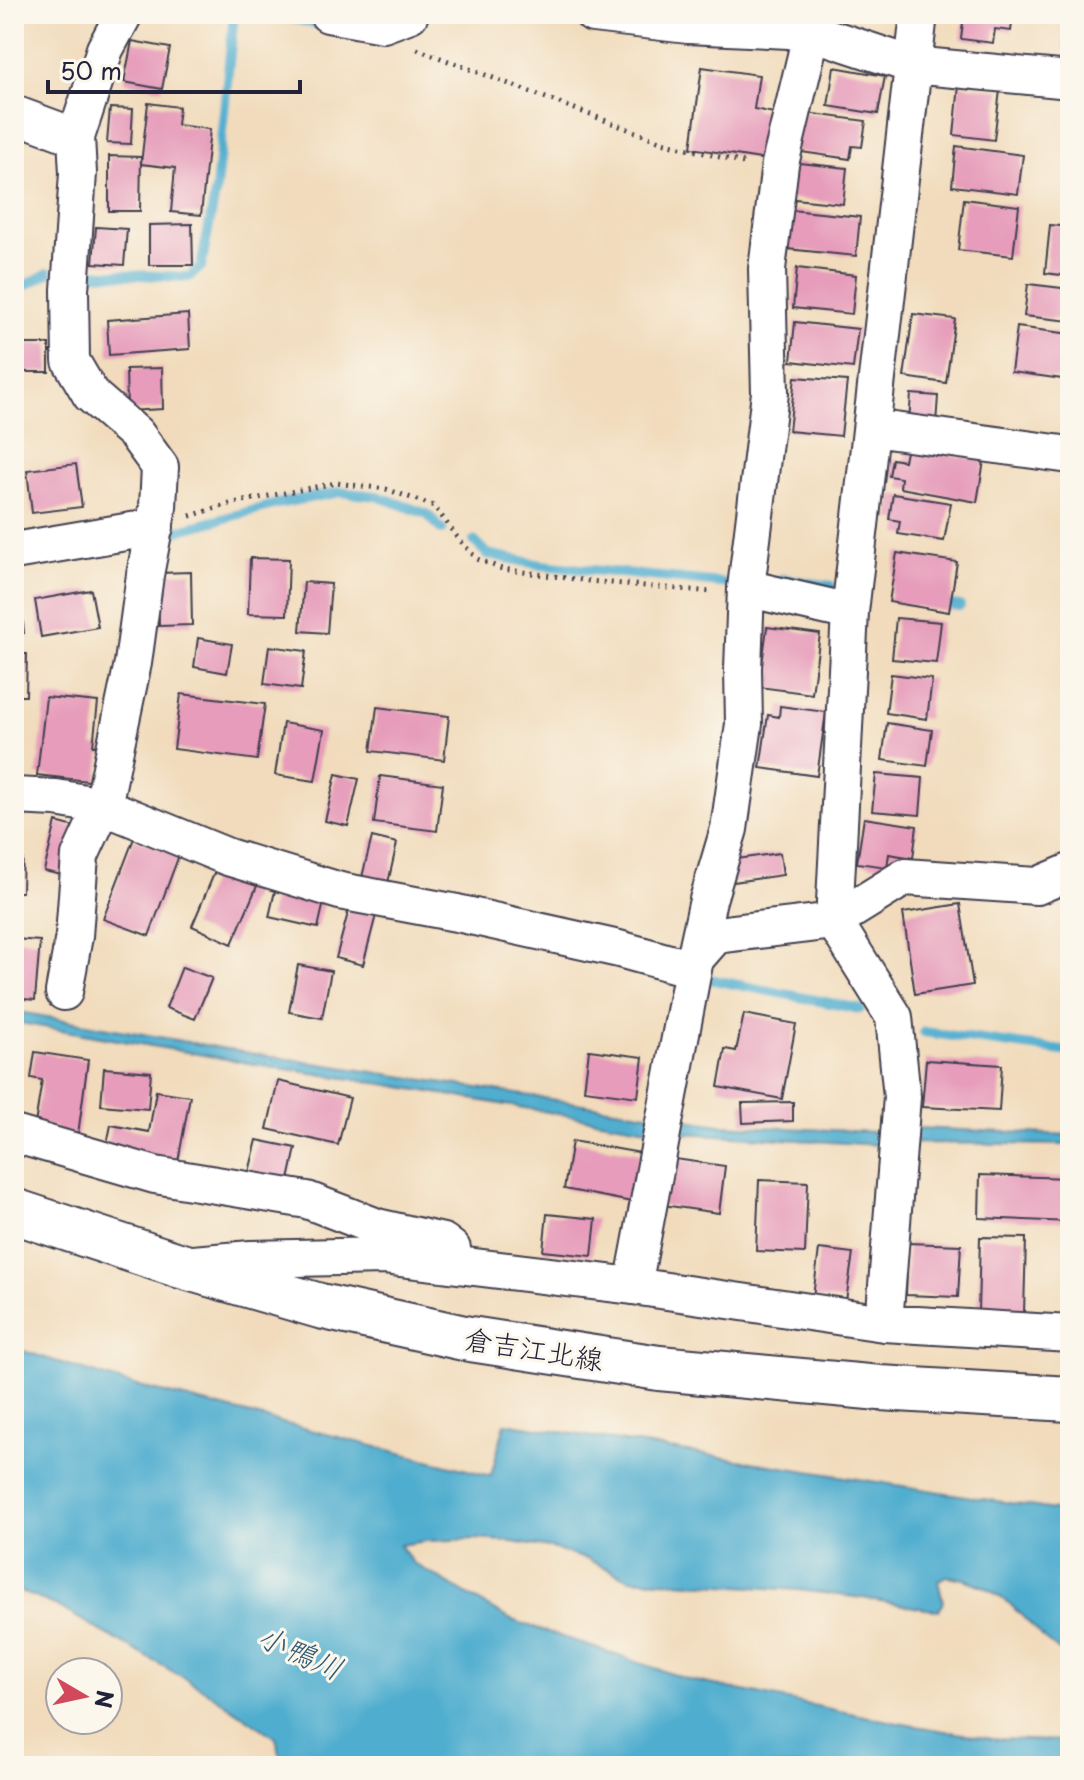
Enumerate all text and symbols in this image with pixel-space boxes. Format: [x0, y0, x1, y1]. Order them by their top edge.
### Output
scale bar [48, 44, 300, 94]
text: 50 m [60, 52, 122, 88]
street label: 倉吉江北線 [461, 1316, 607, 1380]
water label: 小鴨川 [251, 1612, 351, 1690]
north arrow [44, 1656, 124, 1736]
text: N [88, 1688, 123, 1711]

